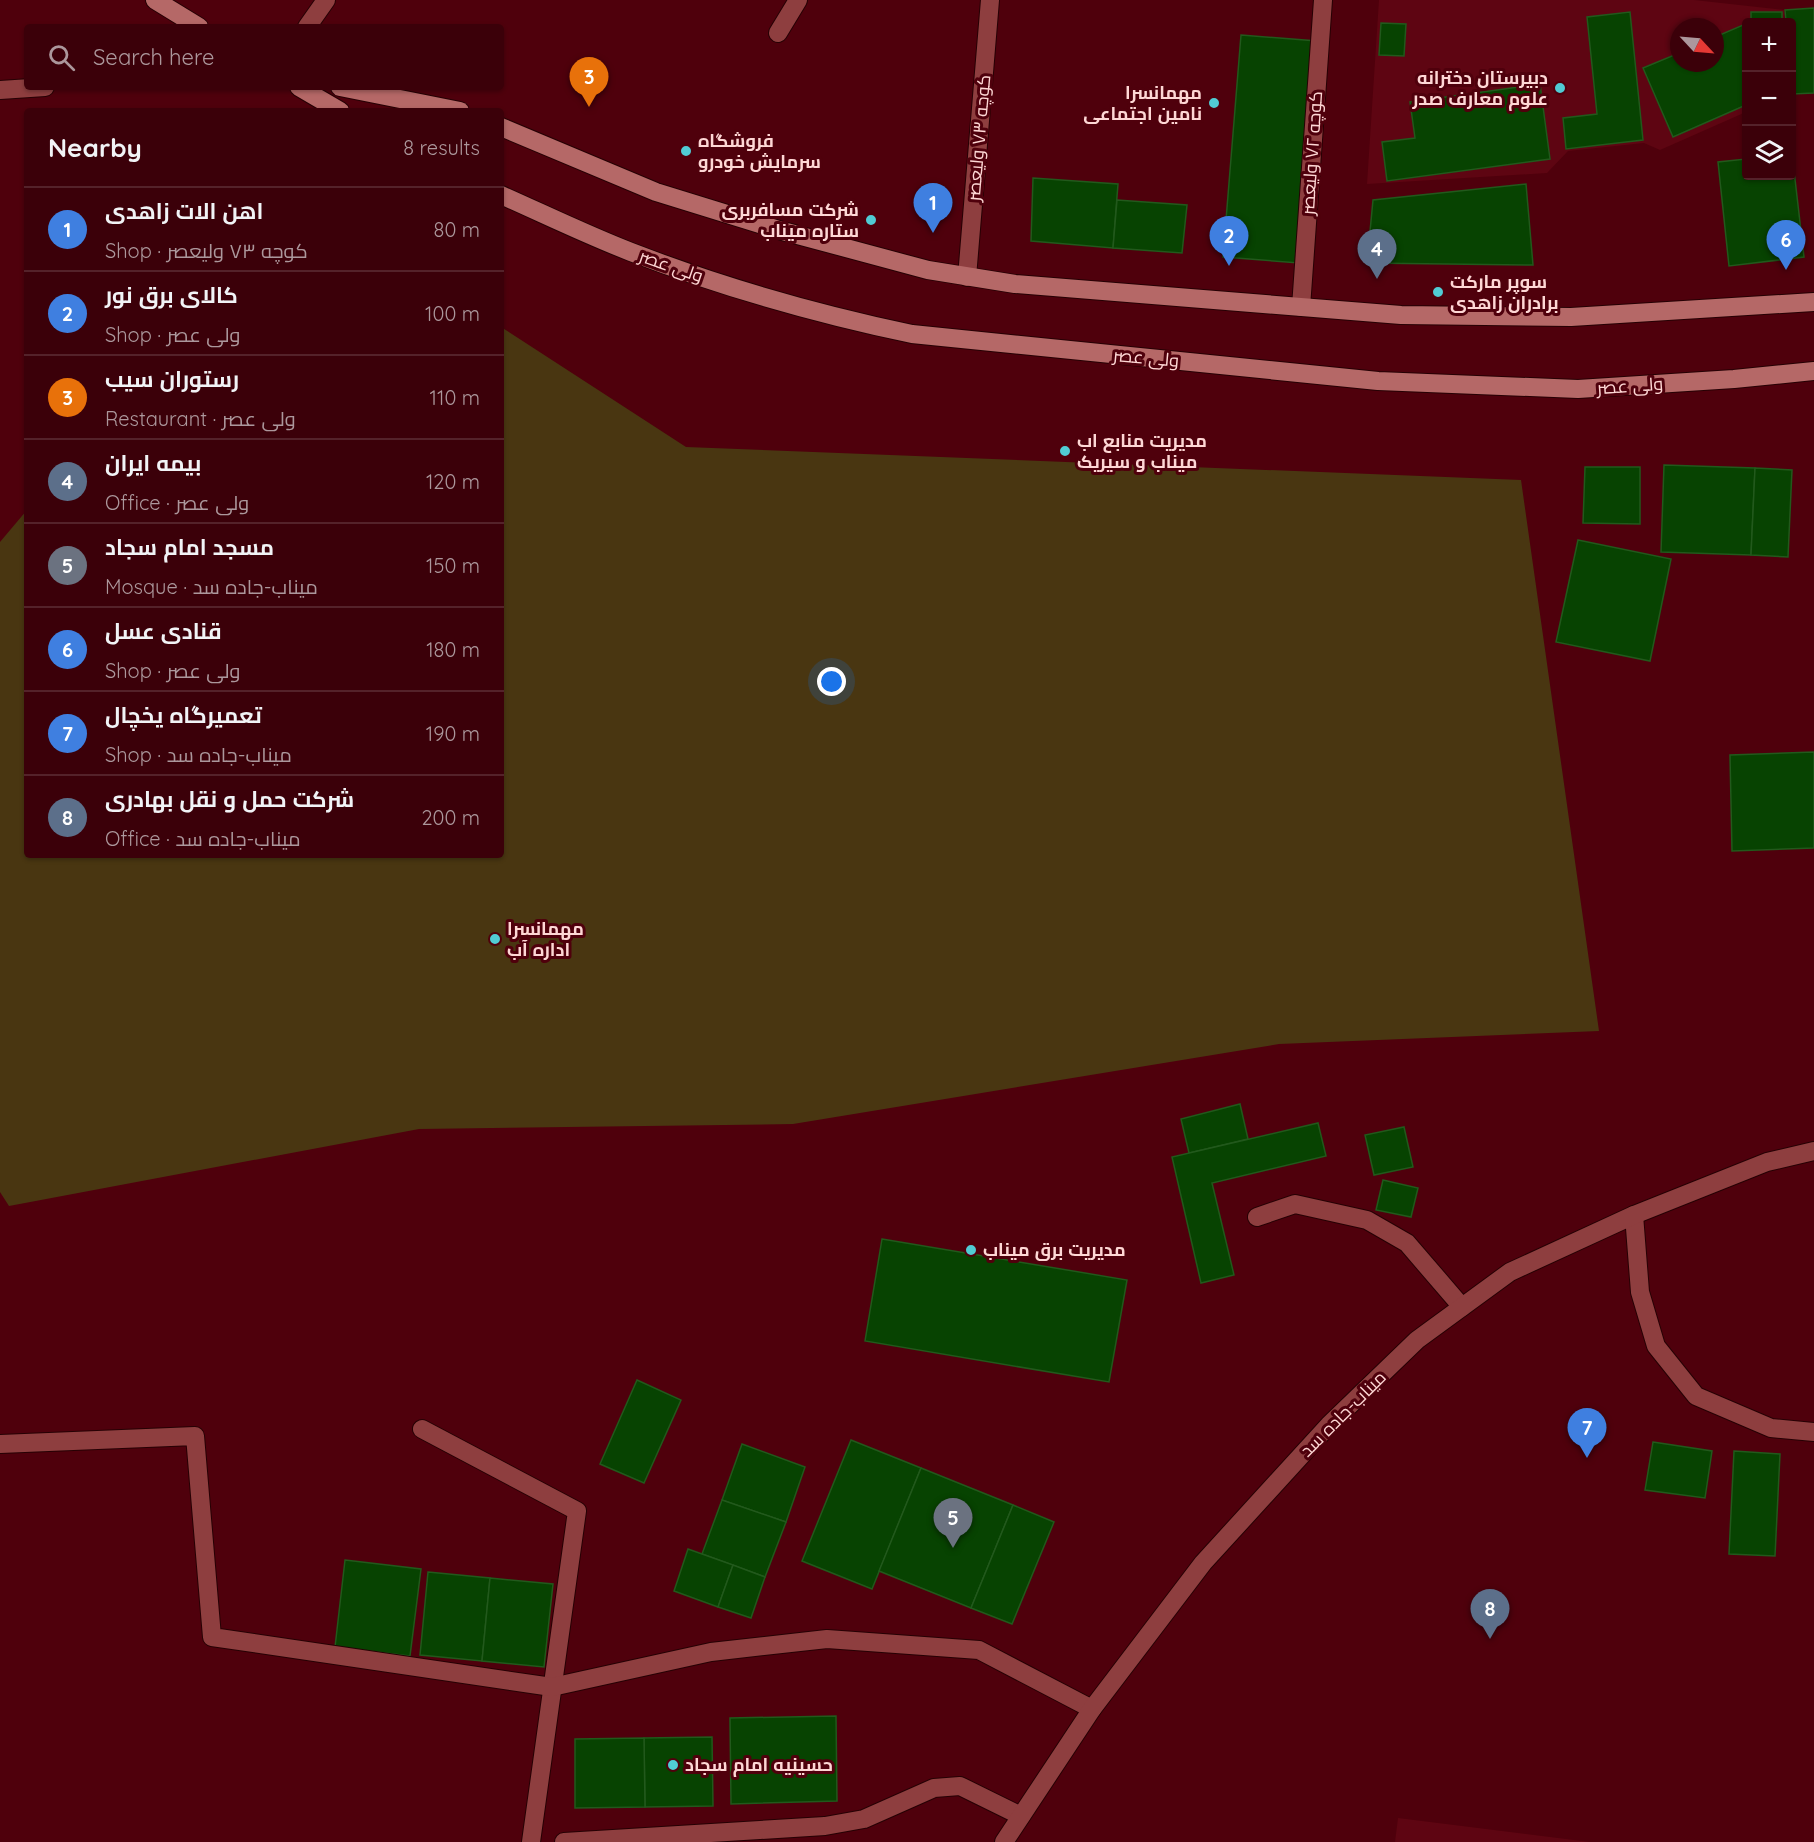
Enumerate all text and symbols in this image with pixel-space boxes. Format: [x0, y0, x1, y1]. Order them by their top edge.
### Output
north arrow [1670, 18, 1724, 72]
map controls [1742, 18, 1796, 180]
button: + [1742, 18, 1796, 72]
search box [24, 24, 504, 90]
icon: search [45, 41, 78, 74]
text: Search here [93, 43, 214, 71]
pin: 3 [570, 57, 608, 107]
place label: دبیرستان دخترانه علوم معارف صدر [1411, 66, 1548, 111]
button: − [1742, 72, 1796, 126]
street label: کوچه ۷۳ ولیعصر [961, 74, 996, 203]
place label: مهمانسرا نامین اجتماعی [1083, 81, 1202, 125]
marker: دبیرستان دخترانه علوم معارف صدر [1553, 81, 1567, 95]
street label: کوچه ۷۲ ولیعصر [1296, 90, 1328, 217]
marker: مهمانسرا نامین اجتماعی [1207, 96, 1221, 110]
button: layers [1742, 126, 1796, 180]
place label: فروشگاه سرمایش خودرو [698, 129, 821, 173]
text: Nearby [48, 131, 142, 164]
text: 8 results [403, 135, 480, 160]
marker: فروشگاه سرمایش خودرو [679, 144, 693, 158]
pin: 1 [914, 184, 952, 233]
text: اهن الات زاهدی [105, 197, 263, 225]
place label: شرکت مسافربری ستاره میناب [721, 198, 859, 242]
marker: شرکت مسافربری ستاره میناب [864, 213, 878, 227]
pin: 2 [1210, 216, 1248, 266]
text: 1 [64, 217, 71, 242]
text: 80 m [434, 217, 480, 242]
pin: 6 [1766, 220, 1806, 270]
pin: 4 [1358, 230, 1396, 279]
text: Shop · کوچه ۷۳ ولیعصر [105, 238, 308, 263]
street label: ولی عصر [635, 244, 706, 287]
place label: سوپر مارکت برادران زاهدی [1450, 270, 1559, 314]
text: کالای برق نور [105, 281, 238, 309]
marker: سوپر مارکت برادران زاهدی [1431, 285, 1445, 299]
text: 2 [62, 301, 73, 326]
text: 100 m [425, 301, 480, 326]
text: Shop · ولی عصر [105, 322, 240, 347]
street label: ولی عصر [1111, 343, 1180, 372]
text: رستوران سيب [105, 365, 239, 393]
street label: ولی عصر [1595, 372, 1664, 399]
text: 3 [62, 385, 73, 410]
text: 110 m [430, 385, 480, 410]
text: Restaurant · ولی عصر [105, 406, 296, 431]
place label: مدیریت منابع اب میناب و سیریک [1077, 429, 1207, 473]
marker: مدیریت منابع اب میناب و سیریک [1058, 444, 1072, 458]
text: بیمه ایران [105, 449, 201, 477]
text: 4 [62, 469, 73, 494]
text: 120 m [426, 469, 480, 494]
text: Office · ولی عصر [105, 490, 249, 515]
text: مسجد امام سجاد [105, 533, 274, 561]
text: 5 [62, 553, 73, 578]
text: 150 m [426, 553, 480, 578]
text: Mosque · میناب-جاده سد [105, 574, 318, 599]
text: قنادی عسل [105, 617, 222, 645]
text: 6 [62, 637, 73, 662]
text: 180 m [426, 637, 480, 662]
text: Shop · ولی عصر [105, 658, 240, 683]
your location [817, 667, 846, 696]
text: تعمیرگاه یخچال [105, 701, 262, 729]
text: 7 [62, 721, 73, 746]
text: 190 m [426, 721, 480, 746]
text: Shop · میناب-جاده سد [105, 742, 292, 767]
text: شرکت حمل و نقل بهادری [105, 785, 354, 813]
text: 8 [62, 805, 73, 830]
text: 200 m [421, 805, 480, 830]
text: Office · میناب-جاده سد [105, 826, 301, 851]
place label: مهمانسرا اداره آب [507, 917, 584, 961]
marker: مهمانسرا اداره آب [488, 932, 502, 946]
place label: مدیریت برق میناب [983, 1238, 1126, 1261]
marker: مدیریت برق میناب [964, 1243, 978, 1257]
street label: میناب-جاده سد [1295, 1366, 1391, 1462]
pin: 7 [1568, 1408, 1606, 1458]
pin: 5 [934, 1498, 972, 1548]
pin: 8 [1470, 1590, 1510, 1639]
place label: حسینیه امام سجاد [685, 1753, 833, 1777]
marker: حسینیه امام سجاد [666, 1758, 680, 1772]

